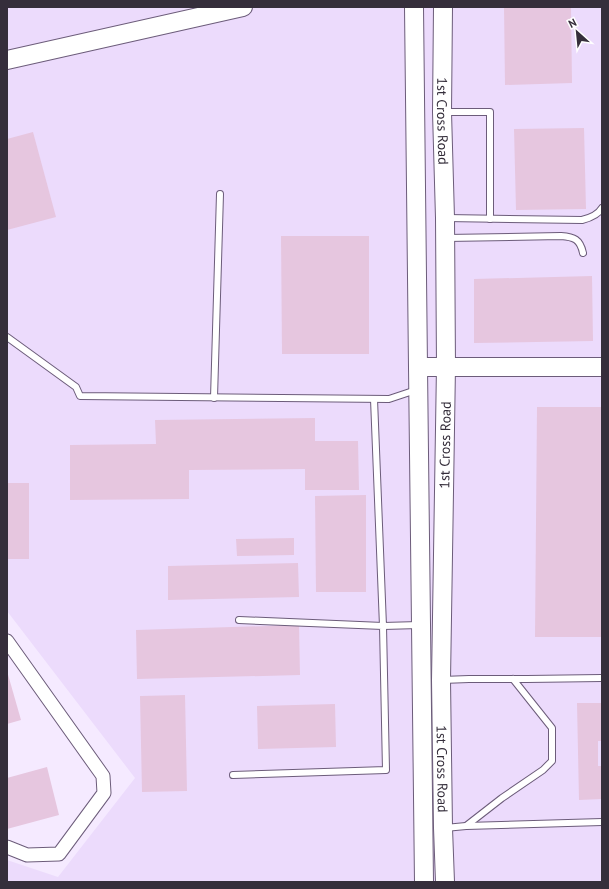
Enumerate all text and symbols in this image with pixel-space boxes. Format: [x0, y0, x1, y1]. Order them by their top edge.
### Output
north arrow [557, 12, 597, 52]
text: N [566, 15, 579, 31]
street label: 1st Cross Road [433, 77, 452, 165]
street label: 1st Cross Road [435, 401, 455, 489]
street label: 1st Cross Road [433, 725, 452, 813]

